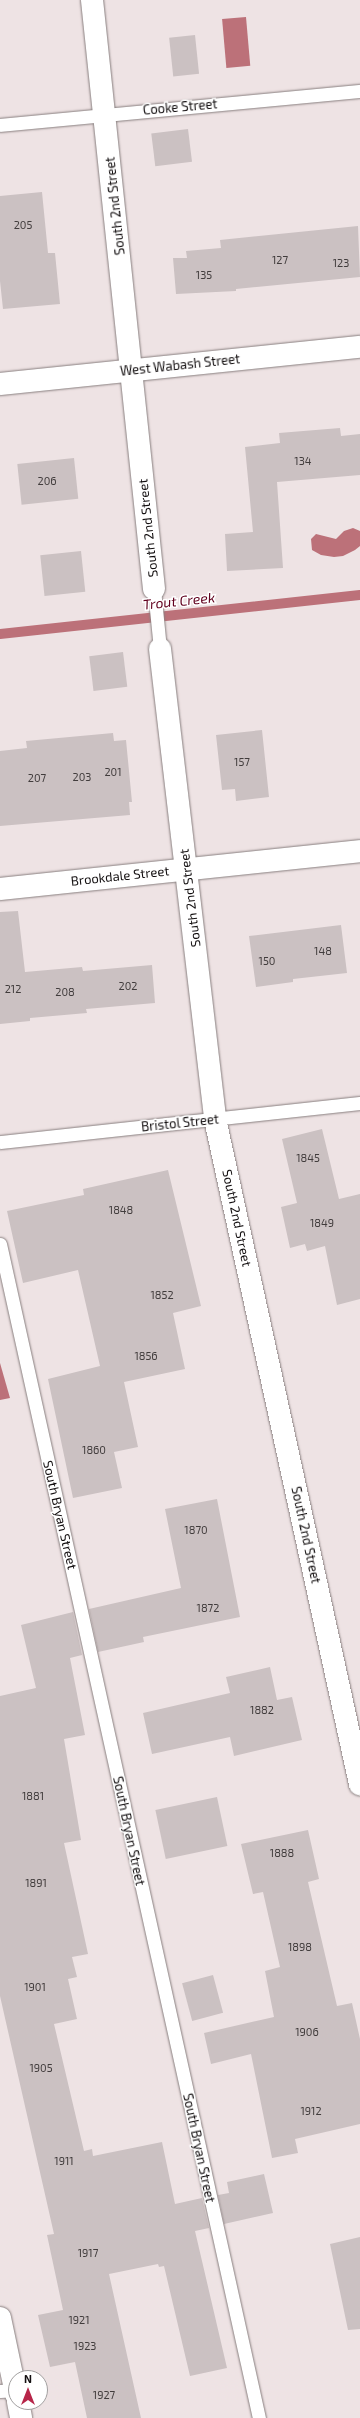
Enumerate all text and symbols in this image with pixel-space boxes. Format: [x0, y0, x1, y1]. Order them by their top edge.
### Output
street label: Cooke Street [142, 96, 218, 118]
street label: South 2nd Street [102, 156, 128, 256]
house number: 205 [14, 218, 32, 232]
house number: 127 [272, 253, 288, 267]
house number: 123 [333, 256, 349, 270]
house number: 135 [196, 268, 212, 282]
street label: West Wabash Street [119, 351, 241, 379]
house number: 134 [294, 454, 312, 468]
house number: 206 [37, 474, 57, 488]
street label: South 2nd Street [135, 478, 161, 578]
water label: Trout Creek [142, 589, 216, 613]
house number: 157 [234, 755, 250, 769]
house number: 201 [104, 765, 122, 779]
house number: 203 [73, 770, 91, 784]
house number: 207 [28, 771, 46, 785]
street label: South 2nd Street [176, 848, 204, 948]
street label: Brookdale Street [70, 863, 170, 889]
house number: 148 [314, 944, 332, 958]
house number: 150 [259, 954, 275, 968]
house number: 202 [119, 979, 137, 993]
house number: 212 [5, 982, 21, 996]
house number: 208 [55, 985, 75, 999]
street label: Bristol Street [140, 1111, 220, 1135]
house number: 1845 [296, 1151, 320, 1165]
street label: South 2nd Street [219, 1168, 255, 1268]
house number: 1848 [109, 1203, 133, 1217]
house number: 1849 [310, 1216, 334, 1230]
house number: 1852 [150, 1288, 174, 1302]
house number: 1856 [134, 1349, 158, 1363]
house number: 1860 [82, 1443, 106, 1457]
street label: South Bryan Street [40, 1459, 80, 1571]
street label: South 2nd Street [288, 1485, 324, 1585]
house number: 1870 [184, 1523, 208, 1537]
house number: 1872 [197, 1601, 219, 1615]
house number: 1882 [250, 1703, 274, 1717]
street label: South Bryan Street [110, 1775, 148, 1887]
house number: 1881 [22, 1789, 44, 1803]
house number: 1888 [270, 1846, 294, 1860]
house number: 1891 [25, 1876, 47, 1890]
house number: 1898 [288, 1940, 312, 1954]
house number: 1901 [24, 1980, 46, 1994]
house number: 1906 [295, 2025, 319, 2039]
house number: 1905 [29, 2061, 53, 2075]
street label: South Bryan Street [180, 2092, 218, 2204]
house number: 1912 [300, 2104, 322, 2118]
house number: 1911 [54, 2154, 74, 2168]
house number: 1917 [78, 2246, 98, 2260]
house number: 1921 [68, 2313, 90, 2327]
house number: 1923 [74, 2339, 96, 2353]
north arrow [8, 2370, 48, 2410]
text: N [24, 2372, 32, 2385]
house number: 1927 [93, 2388, 115, 2402]

